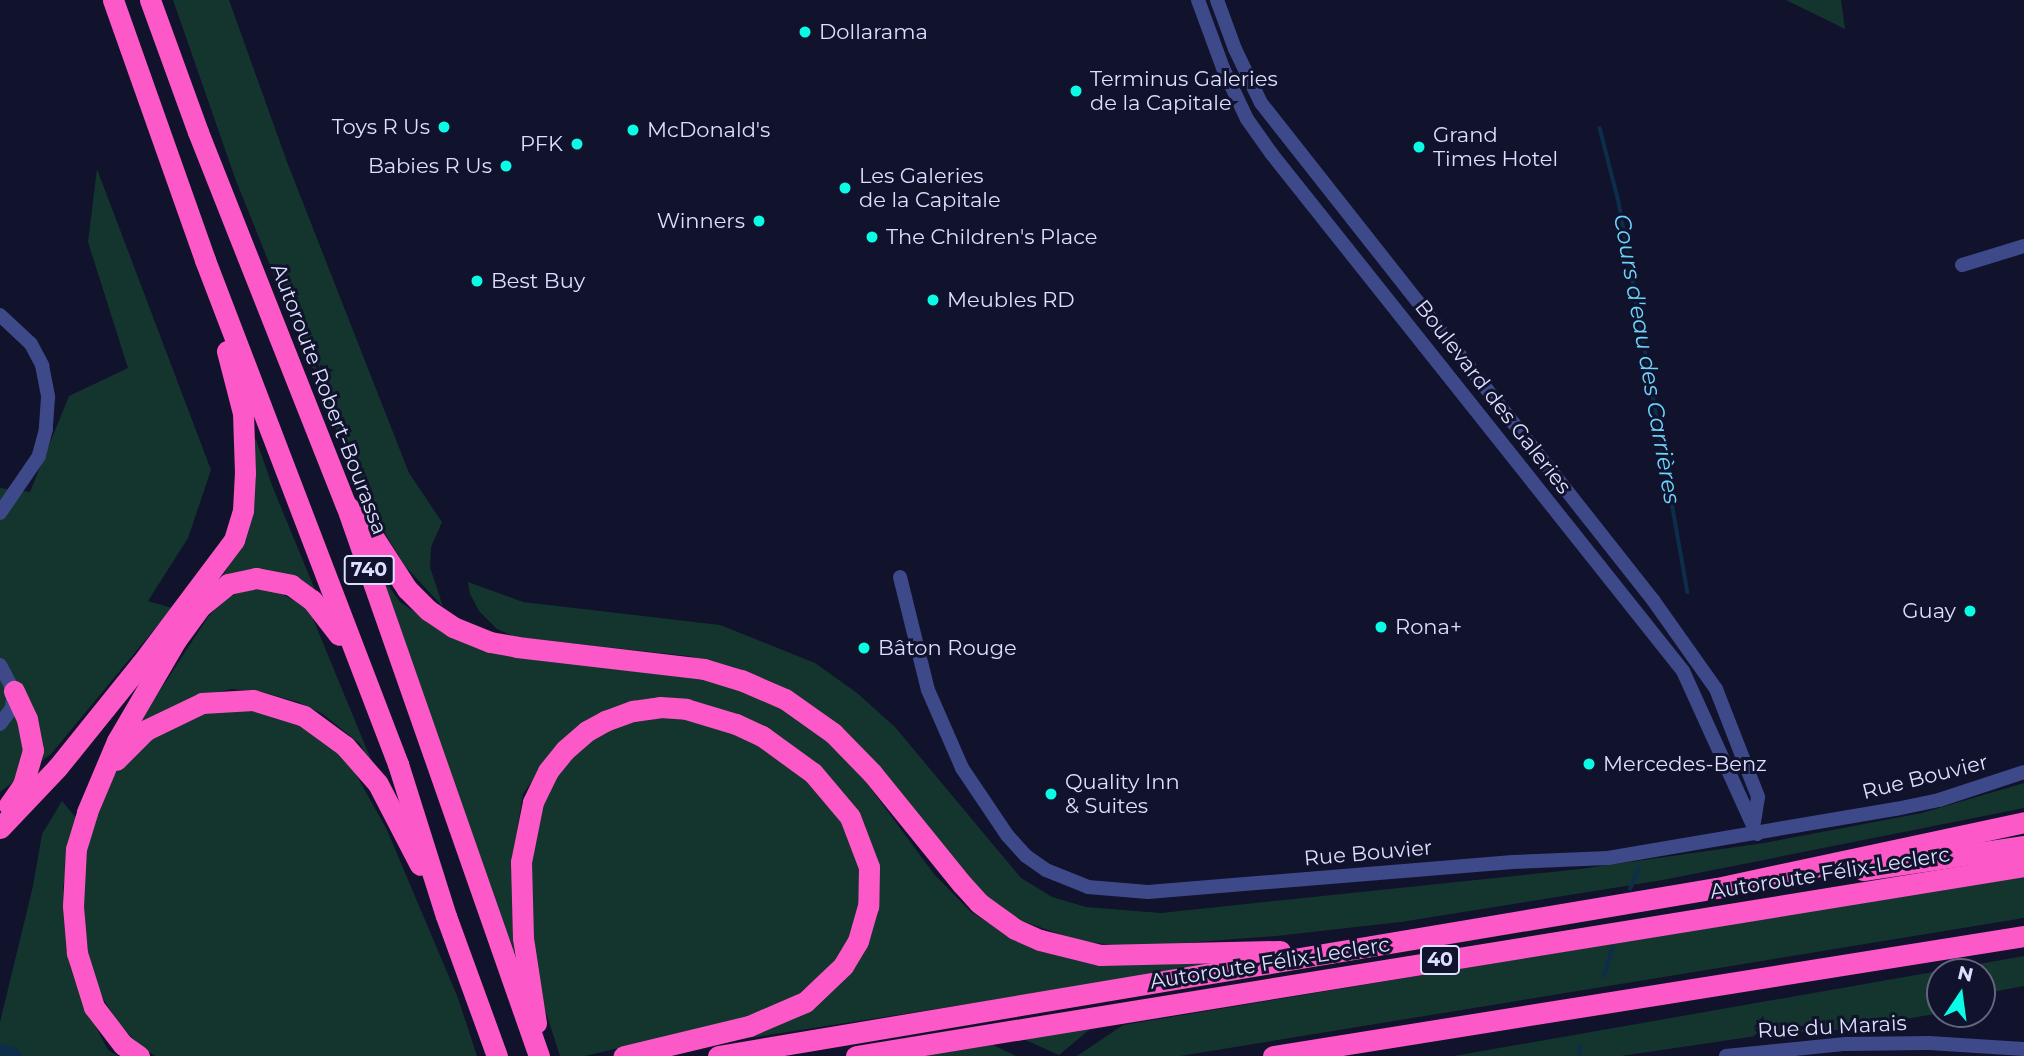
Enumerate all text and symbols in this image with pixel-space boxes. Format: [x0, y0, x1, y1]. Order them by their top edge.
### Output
place label: Dollarama [819, 19, 928, 45]
marker: Dollarama [797, 24, 813, 40]
place label: Terminus Galeries de la Capitale [1090, 66, 1278, 116]
marker: Terminus Galeries de la Capitale [1068, 83, 1084, 99]
place label: Toys R Us [332, 114, 430, 140]
place label: McDonald's [647, 117, 770, 143]
marker: Toys R Us [436, 119, 452, 135]
marker: McDonald's [625, 122, 641, 138]
place label: Grand Times Hotel [1433, 122, 1558, 172]
place label: PFK [520, 131, 563, 157]
marker: PFK [569, 136, 585, 152]
marker: Grand Times Hotel [1411, 139, 1427, 155]
place label: Babies R Us [368, 153, 492, 179]
marker: Babies R Us [498, 158, 514, 174]
place label: Les Galeries de la Capitale [859, 163, 1001, 213]
marker: Les Galeries de la Capitale [837, 180, 853, 196]
place label: Winners [657, 208, 745, 234]
water label: Cours d'eau des Carrières [1608, 212, 1686, 506]
marker: Winners [751, 213, 767, 229]
place label: The Children's Place [886, 224, 1098, 250]
marker: The Children's Place [864, 229, 880, 245]
street label: Autoroute Robert-Bourassa [266, 260, 392, 538]
place label: Best Buy [491, 268, 585, 294]
marker: Best Buy [469, 273, 485, 289]
place label: Meubles RD [947, 287, 1075, 313]
marker: Meubles RD [925, 292, 941, 308]
street label: Boulevard des Galeries [1410, 295, 1576, 499]
road number: 740 [343, 554, 395, 586]
place label: Guay [1902, 598, 1956, 624]
marker: Guay [1962, 603, 1978, 619]
place label: Rona+ [1395, 614, 1462, 640]
marker: Rona+ [1373, 619, 1389, 635]
place label: Bâton Rouge [878, 635, 1017, 661]
marker: Bâton Rouge [856, 640, 872, 656]
street label: Rue Bouvier [1859, 749, 1991, 805]
place label: Mercedes-Benz [1603, 751, 1767, 777]
marker: Mercedes-Benz [1581, 756, 1597, 772]
place label: Quality Inn & Suites [1065, 769, 1180, 819]
marker: Quality Inn & Suites [1043, 786, 1059, 802]
street label: Rue Bouvier [1303, 835, 1433, 871]
street label: Autoroute Félix-Leclerc [1708, 842, 1952, 904]
street label: Autoroute Félix-Leclerc [1148, 932, 1392, 994]
road number: 40 [1419, 944, 1461, 976]
north arrow [1926, 958, 1996, 1028]
text: N [1955, 961, 1975, 987]
street label: Rue du Marais [1757, 1011, 1907, 1043]

